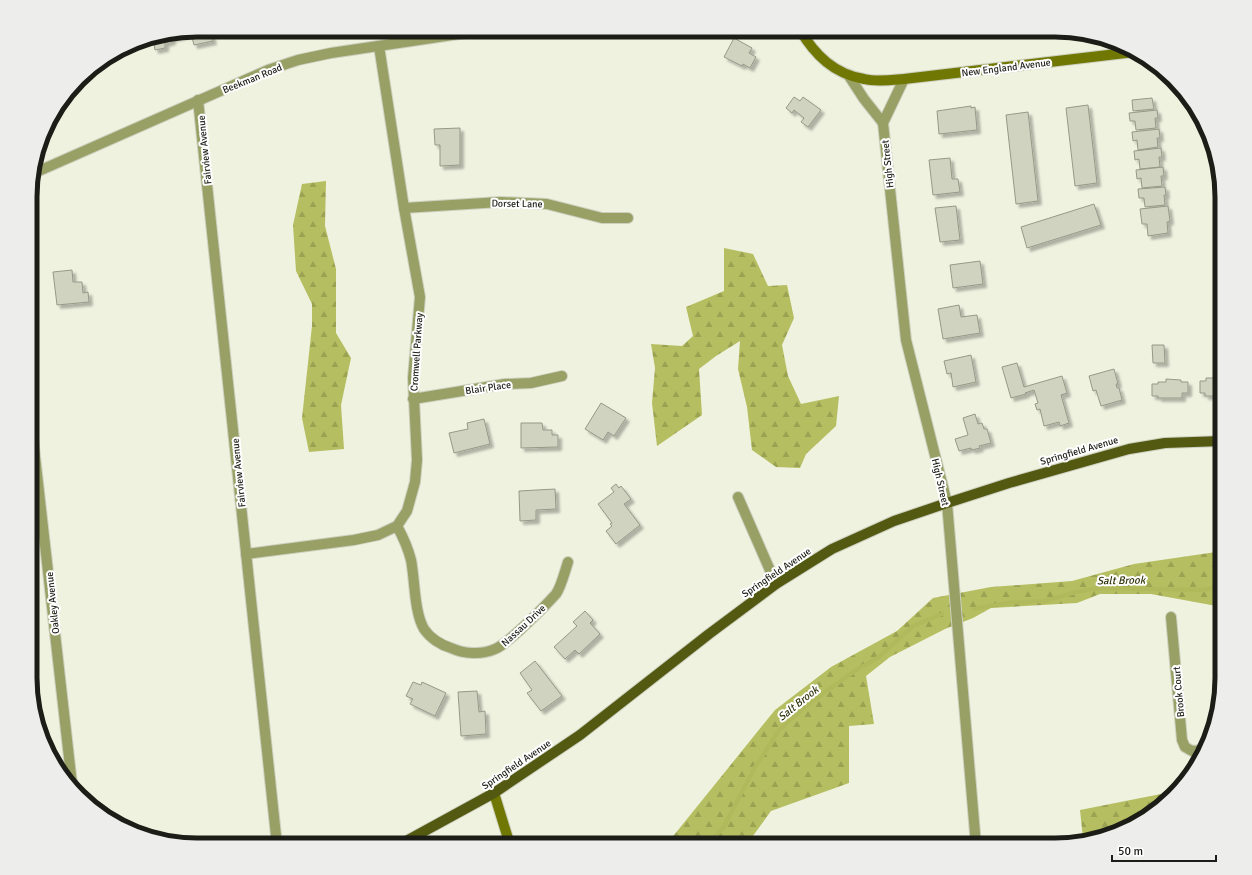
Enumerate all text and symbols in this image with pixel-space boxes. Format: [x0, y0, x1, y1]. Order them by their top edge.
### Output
street label: New England Avenue [961, 57, 1051, 79]
street label: Beekman Road [221, 62, 284, 96]
street label: Fairview Avenue [195, 115, 215, 185]
street label: High Street [879, 139, 896, 189]
street label: Dorset Lane [491, 198, 543, 210]
street label: Cromwell Parkway [408, 312, 426, 392]
street label: Blair Place [465, 379, 512, 397]
street label: Springfield Avenue [1039, 434, 1120, 468]
street label: Fairview Avenue [229, 438, 249, 508]
street label: High Street [929, 457, 951, 508]
street label: Springfield Avenue [740, 545, 813, 600]
street label: Oakley Avenue [44, 571, 62, 634]
water label: Salt Brook [1097, 574, 1147, 587]
street label: Nassau Drive [499, 602, 548, 649]
street label: Brook Court [1171, 665, 1187, 718]
water label: Salt Brook [775, 682, 822, 724]
street label: Springfield Avenue [480, 737, 553, 792]
scale bar [1112, 837, 1216, 863]
text: 50 m [1118, 844, 1143, 859]

